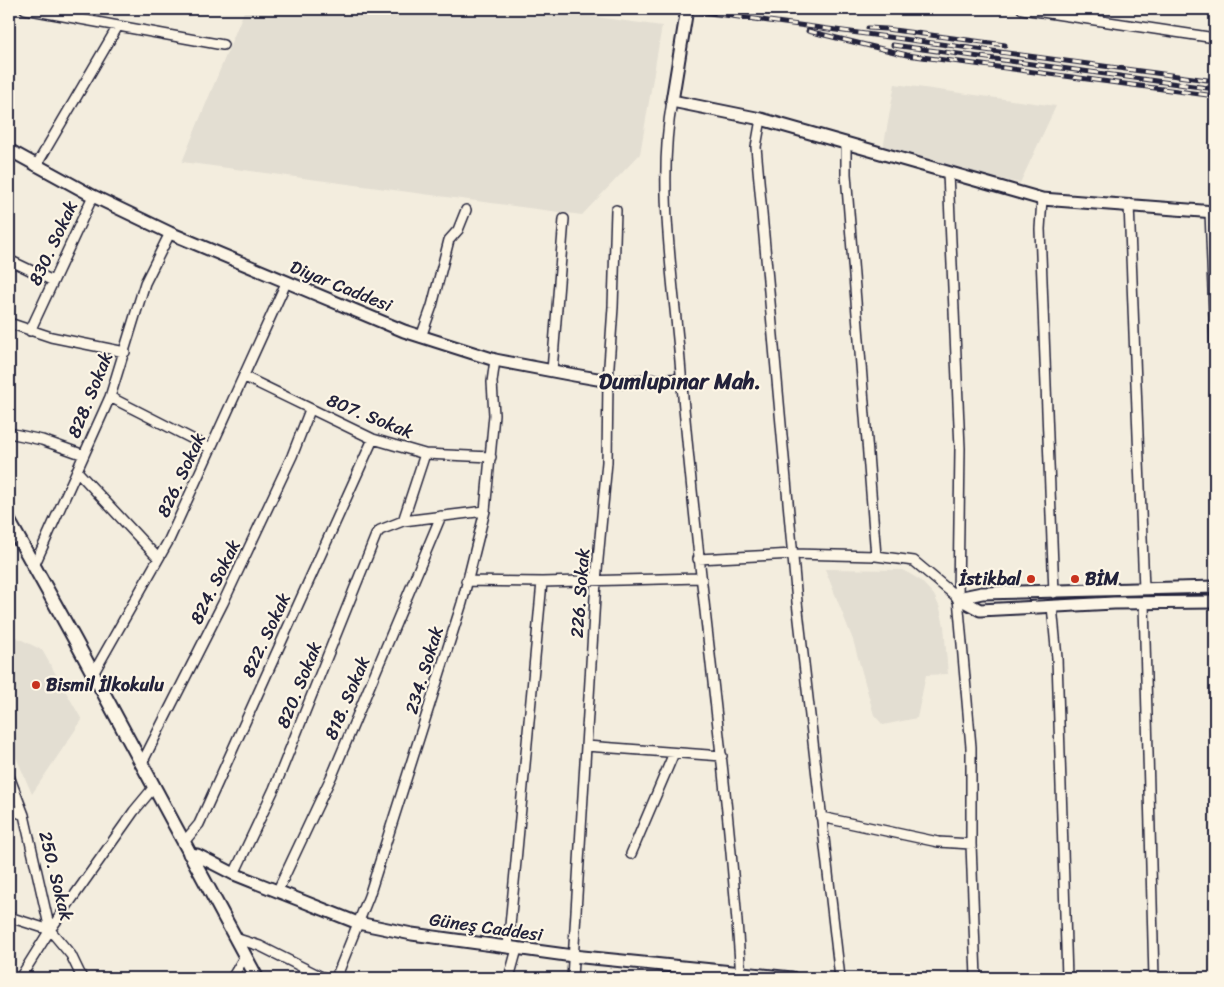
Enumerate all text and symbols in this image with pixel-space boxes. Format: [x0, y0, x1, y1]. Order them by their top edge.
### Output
street label: 830. Sokak [19, 195, 87, 291]
street label: Diyar Caddesi [285, 251, 398, 321]
street label: 828. Sokak [58, 346, 122, 443]
district label: Dumlupınar Mah. [599, 362, 761, 401]
street label: 807. Sokak [322, 384, 419, 448]
street label: 826. Sokak [147, 427, 215, 523]
street label: 824. Sokak [181, 534, 250, 630]
street label: 226. Sokak [561, 547, 599, 639]
place label: İstikbal [958, 563, 1022, 595]
place label: BİM [1085, 563, 1119, 595]
marker: İstikbal [1025, 573, 1037, 585]
marker: BİM [1069, 573, 1081, 585]
street label: 822. Sokak [232, 587, 300, 683]
street label: 234. Sokak [396, 622, 453, 718]
street label: 820. Sokak [267, 636, 331, 733]
street label: 818. Sokak [315, 651, 379, 745]
place label: Bismil İlkokulu [46, 669, 164, 701]
marker: Bismil İlkokulu [30, 679, 42, 691]
street label: 250. Sokak [29, 828, 83, 925]
street label: Güneş Caddesi [427, 903, 546, 951]

